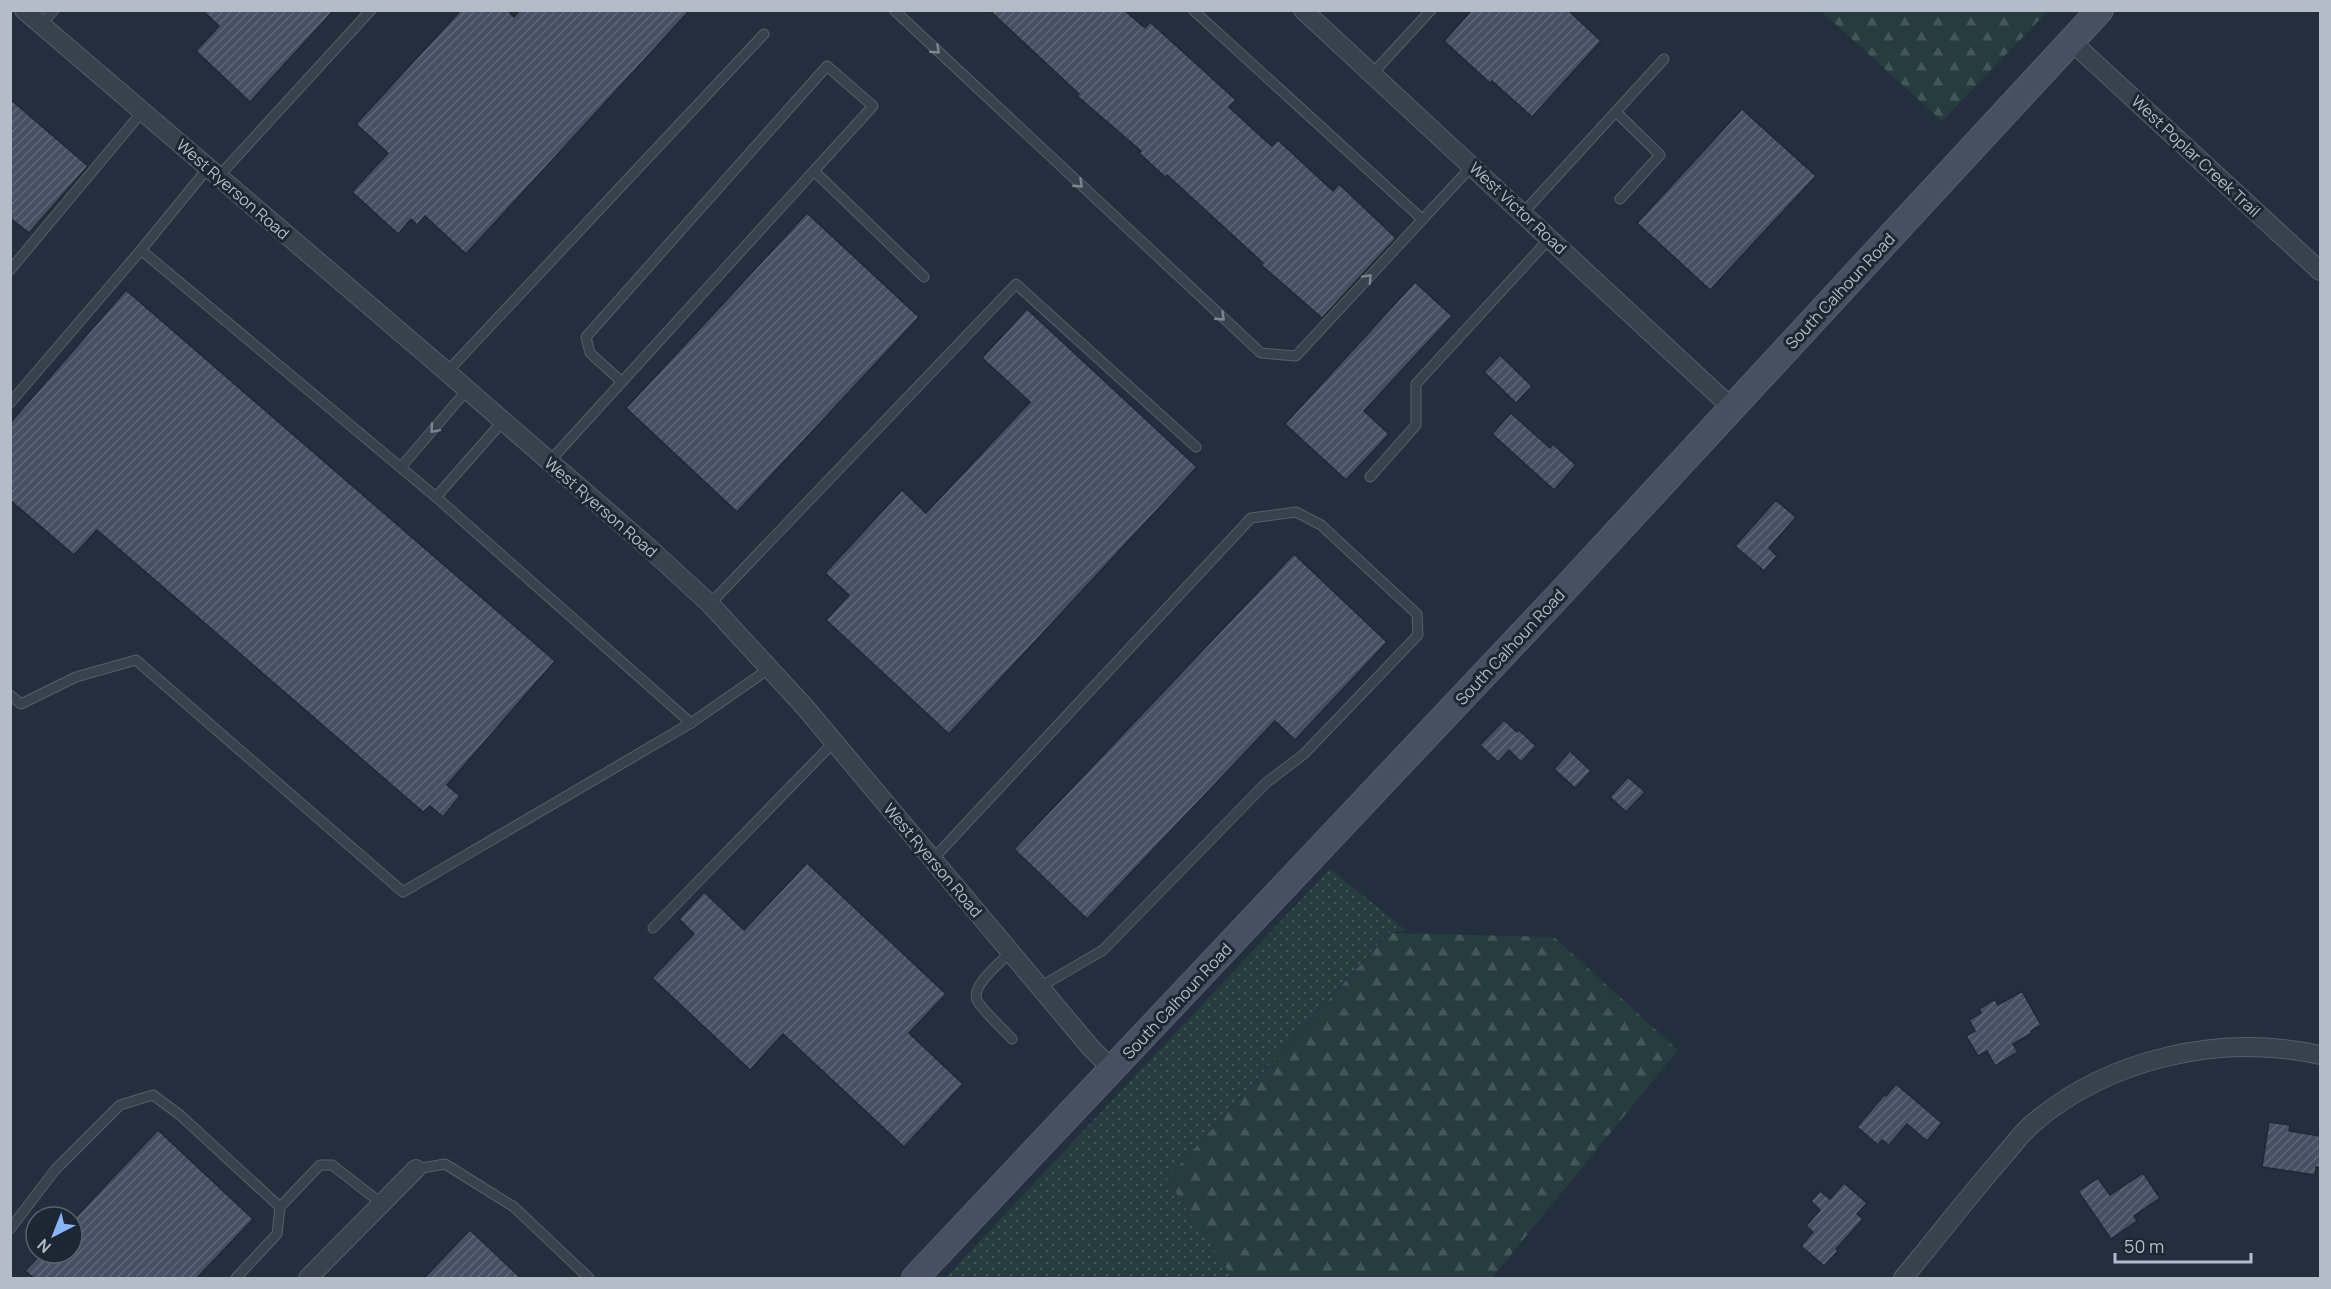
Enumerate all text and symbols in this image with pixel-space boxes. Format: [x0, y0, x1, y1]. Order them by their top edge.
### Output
one-way arrow [929, 43, 940, 54]
street label: West Poplar Creek Trail [2127, 90, 2265, 222]
street label: West Ryerson Road [172, 134, 294, 244]
street label: West Victor Road [1465, 157, 1571, 259]
one-way arrow [1071, 176, 1082, 187]
street label: South Calhoun Road [1780, 228, 1900, 354]
one-way arrow [1361, 274, 1372, 285]
one-way arrow [1214, 309, 1225, 320]
one-way arrow [430, 422, 441, 433]
street label: West Ryerson Road [540, 452, 662, 562]
street label: South Calhoun Road [1450, 584, 1570, 710]
street label: West Ryerson Road [879, 798, 987, 922]
street label: South Calhoun Road [1117, 938, 1237, 1064]
north arrow [24, 1205, 84, 1265]
scale bar [2115, 1226, 2252, 1264]
text: N [32, 1234, 56, 1258]
text: 50 m [2124, 1234, 2164, 1258]

